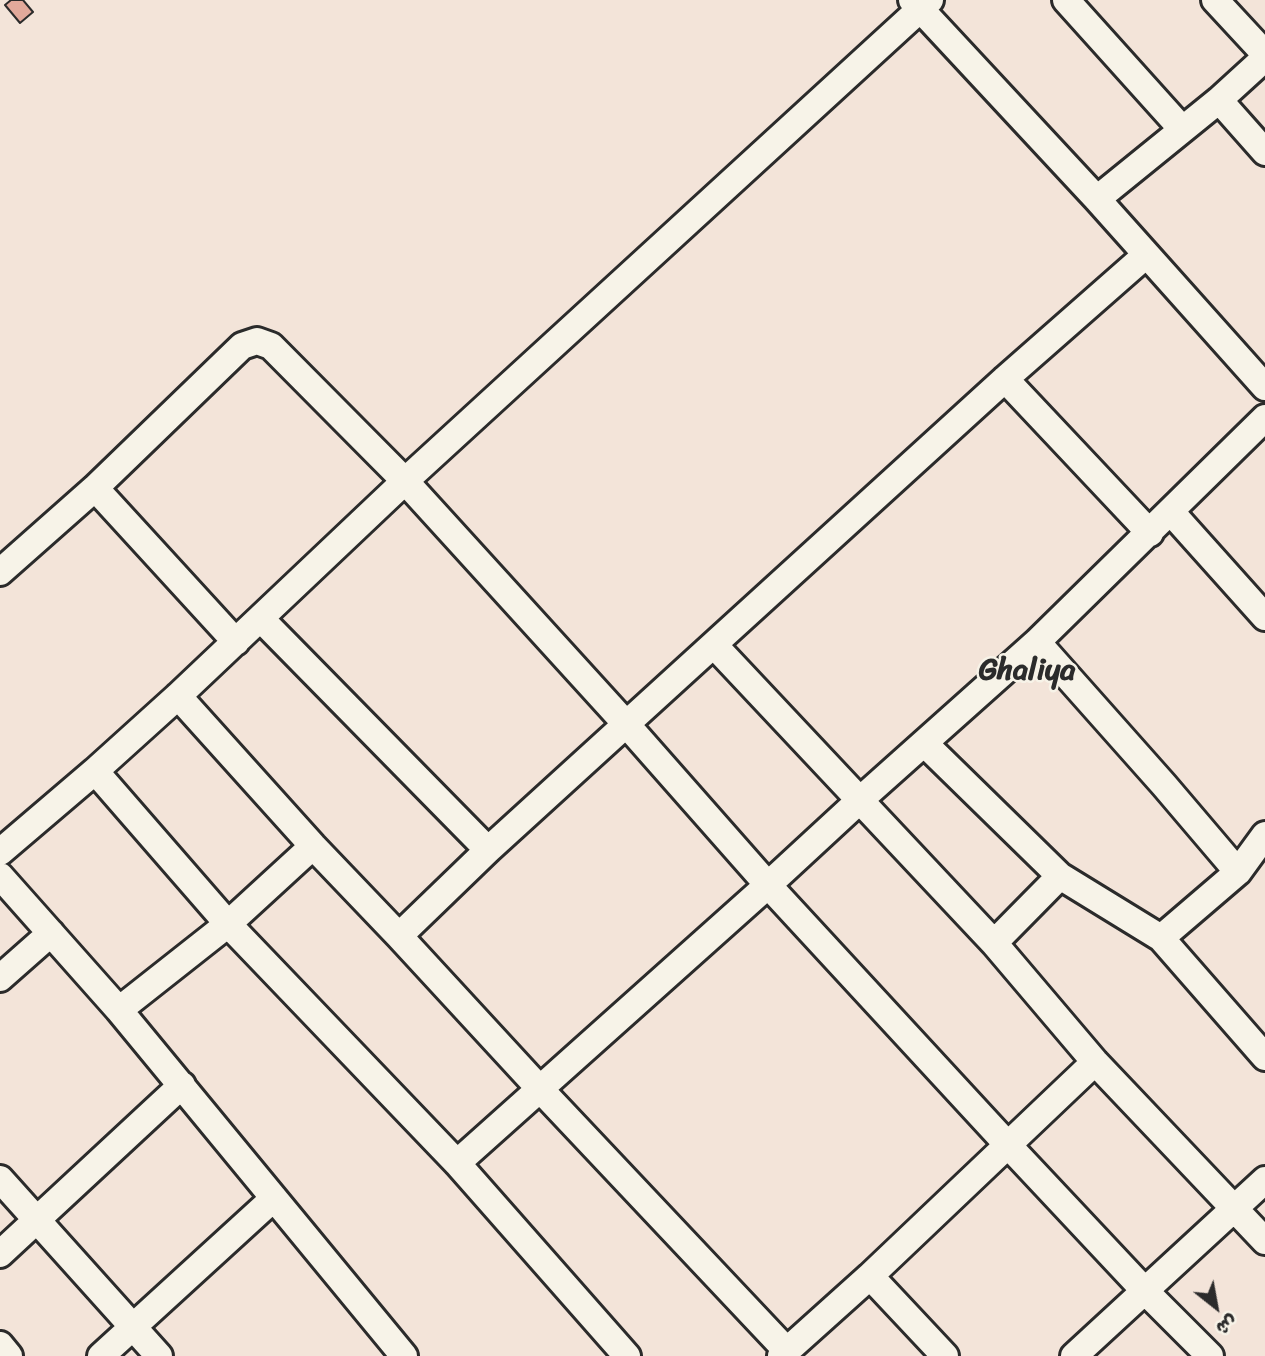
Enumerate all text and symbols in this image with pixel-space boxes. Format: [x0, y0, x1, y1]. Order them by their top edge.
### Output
district label: Ghaliya [979, 653, 1075, 689]
north arrow [1181, 1272, 1251, 1342]
text: ش [1210, 1306, 1245, 1345]

